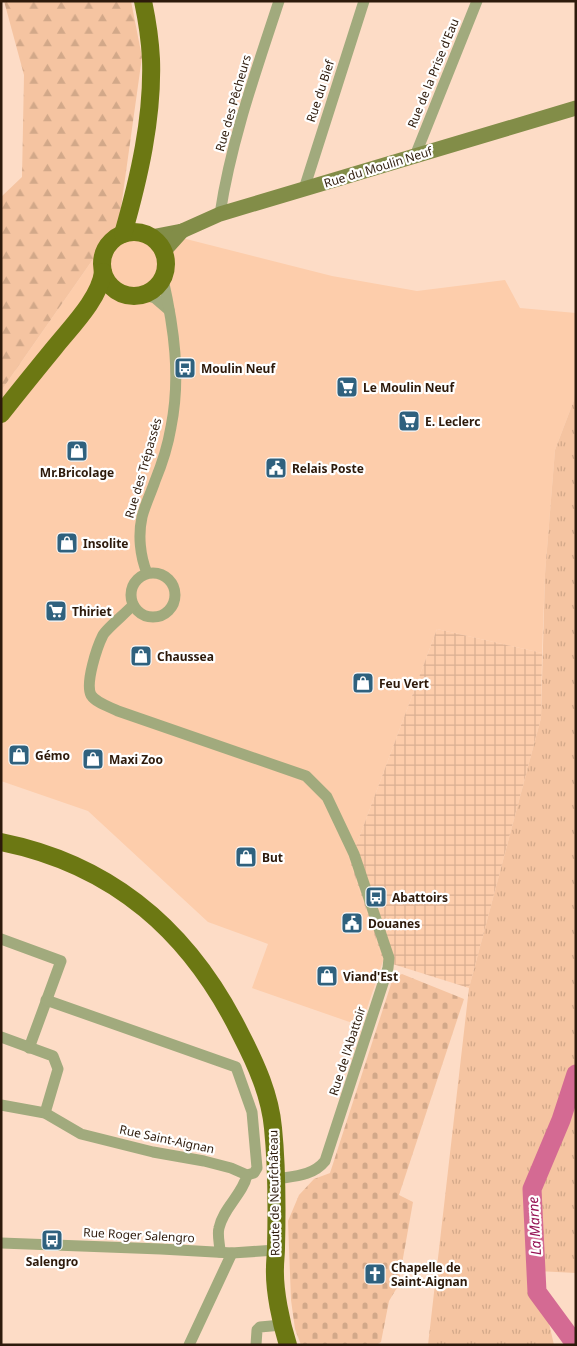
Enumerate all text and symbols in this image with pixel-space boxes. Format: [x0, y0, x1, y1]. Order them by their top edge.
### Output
street label: Rue de la Prise d'Eau [403, 16, 463, 130]
street label: Rue des Pêcheurs [211, 52, 255, 153]
street label: Rue du Bief [302, 57, 338, 124]
street label: Rue du Moulin Neuf [322, 142, 435, 192]
bus stop icon: Moulin Neuf [173, 356, 197, 380]
place label: Moulin Neuf [201, 360, 276, 377]
supermarket icon: Le Moulin Neuf [335, 375, 359, 399]
place label: Le Moulin Neuf [363, 379, 455, 396]
supermarket icon: E. Leclerc [397, 409, 421, 433]
place label: E. Leclerc [425, 413, 480, 430]
street label: Rue des Trépassés [121, 416, 165, 520]
shop icon: Mr.Bricolage [65, 439, 89, 463]
public building icon: Relais Poste [264, 456, 288, 480]
place label: Relais Poste [292, 460, 364, 477]
place label: Mr.Bricolage [40, 464, 114, 481]
shop icon: Insolite [55, 531, 79, 555]
place label: Insolite [83, 535, 129, 552]
supermarket icon: Thiriet [44, 599, 68, 623]
place label: Thiriet [72, 603, 112, 620]
shop icon: Chaussea [129, 644, 153, 668]
place label: Chaussea [157, 648, 214, 665]
shop icon: Feu Vert [351, 671, 375, 695]
place label: Feu Vert [379, 675, 429, 692]
shop icon: Gémo [7, 743, 31, 767]
place label: Gémo [35, 747, 70, 764]
shop icon: Maxi Zoo [81, 747, 105, 771]
place label: Maxi Zoo [109, 751, 163, 768]
shop icon: But [234, 845, 258, 869]
place label: But [262, 849, 283, 866]
bus stop icon: Abattoirs [364, 885, 388, 909]
place label: Abattoirs [392, 889, 448, 906]
public building icon: Douanes [340, 911, 364, 935]
place label: Douanes [368, 915, 420, 932]
shop icon: Viand'Est [315, 964, 339, 988]
place label: Viand'Est [343, 968, 398, 985]
street label: Rue de l'Abattoir [325, 1004, 369, 1098]
street label: Rue Saint-Aignan [118, 1121, 216, 1157]
street label: Route de Neufchâteau [264, 1130, 284, 1256]
water label: La Marne [523, 1196, 545, 1256]
street label: Rue Roger Salengro [83, 1224, 195, 1246]
bus stop icon: Salengro [40, 1228, 64, 1252]
place label: Salengro [26, 1253, 78, 1270]
place label: Chapelle de Saint-Aignan [391, 1259, 468, 1290]
church icon: Chapelle de Saint-Aignan [363, 1262, 387, 1286]

